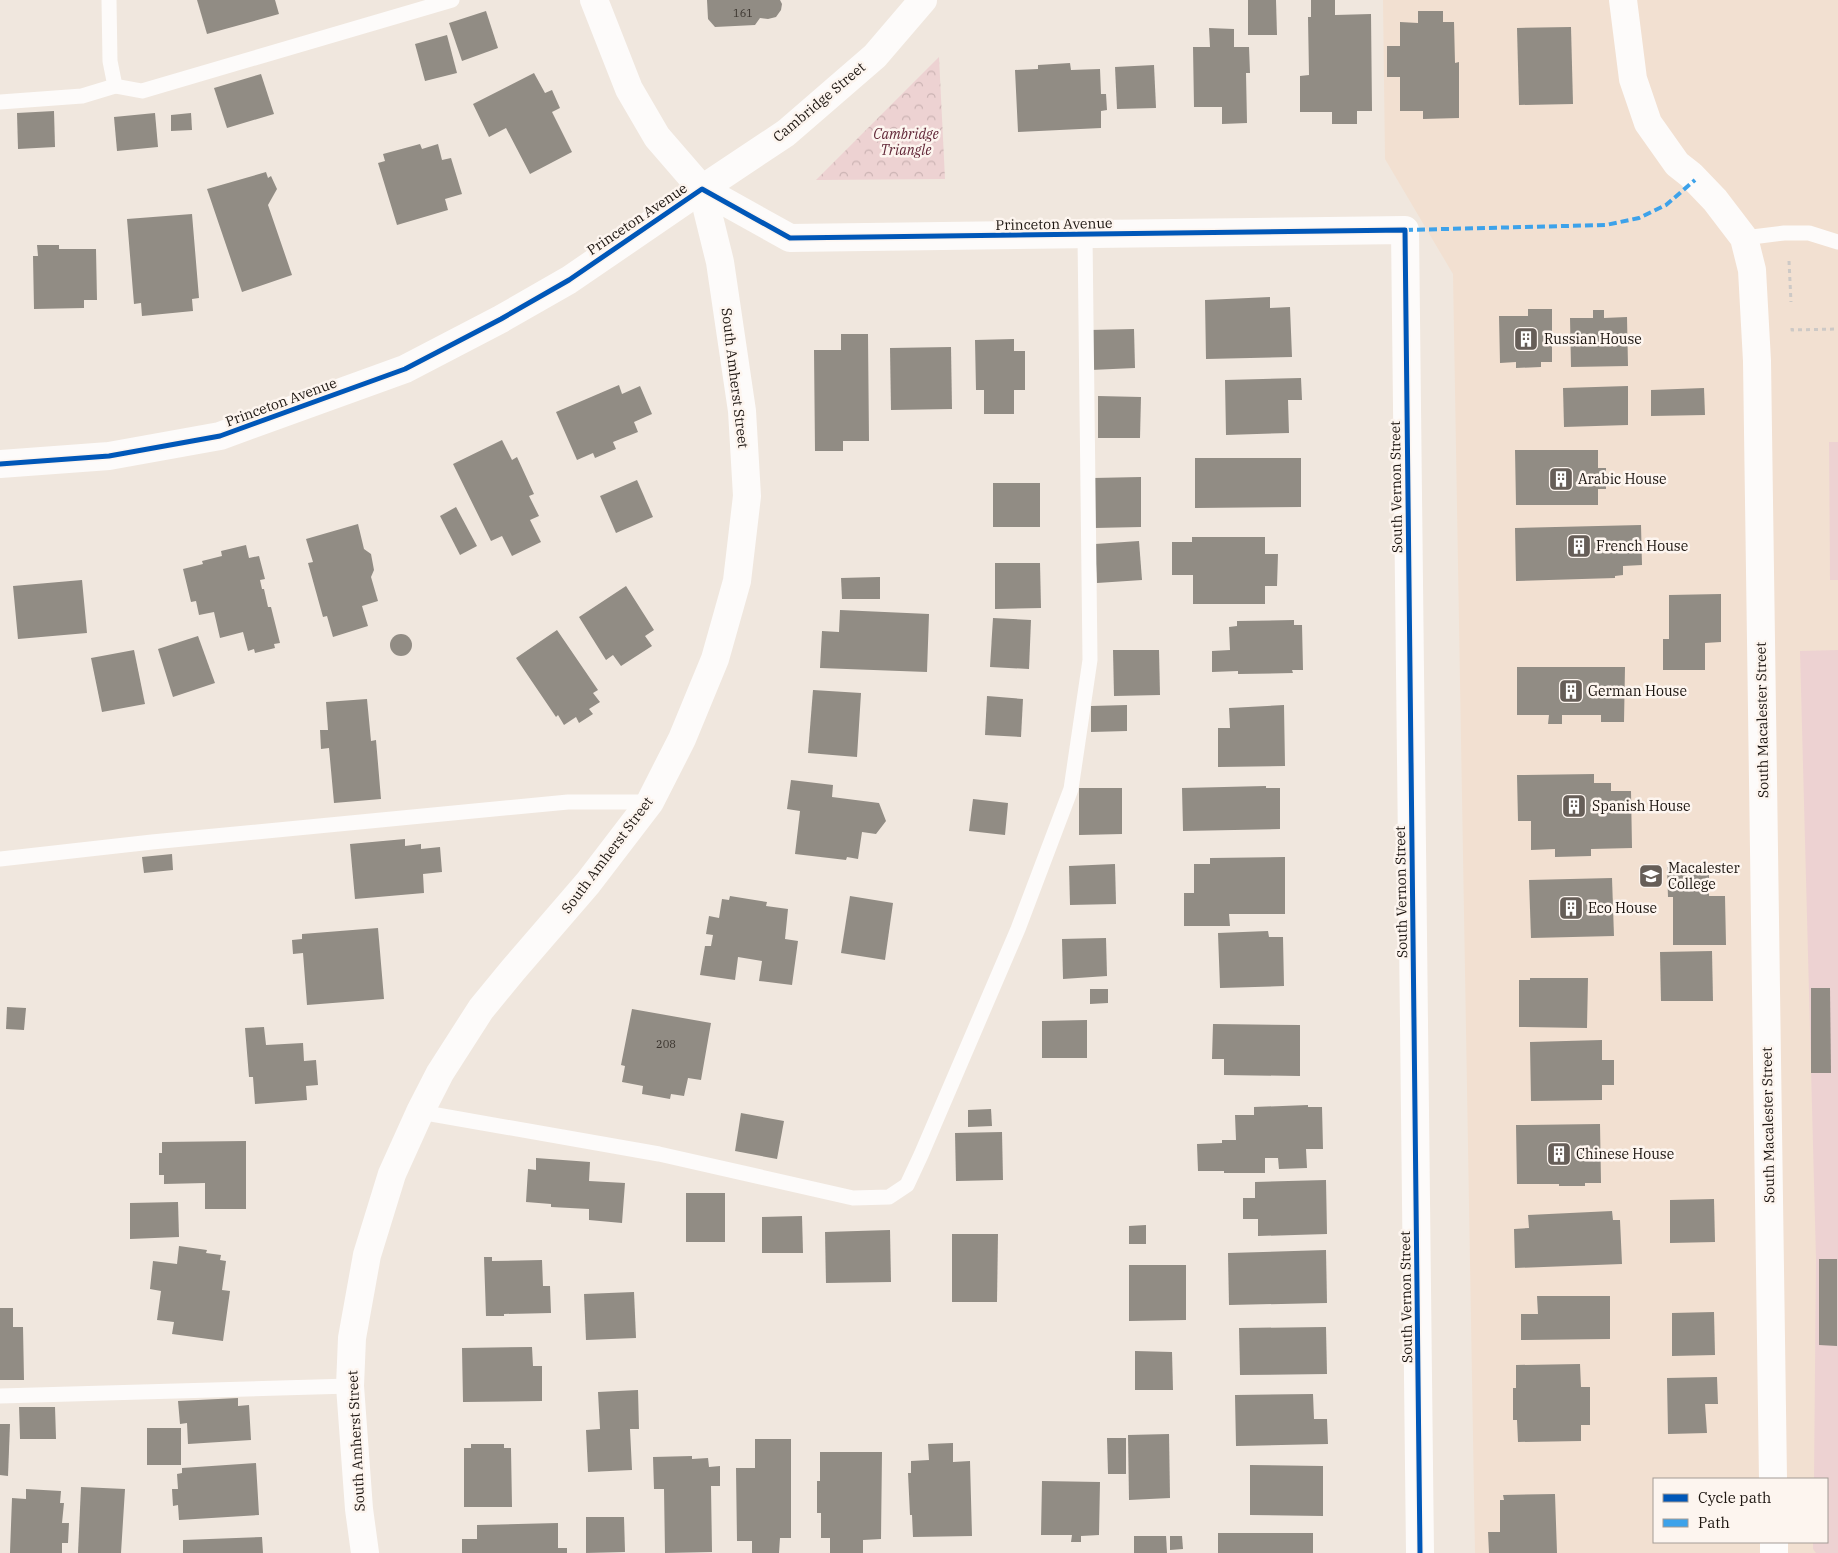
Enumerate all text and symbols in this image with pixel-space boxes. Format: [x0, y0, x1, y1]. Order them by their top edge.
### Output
house number: 161 [733, 6, 753, 20]
street label: Cambridge Street [769, 58, 869, 146]
park label: Cambridge Triangle [873, 125, 939, 159]
street label: Princeton Avenue [583, 179, 691, 259]
street label: Princeton Avenue [995, 214, 1113, 234]
street label: South Amherst Street [717, 307, 753, 449]
building icon: Russian House [1513, 326, 1539, 352]
place label: Russian House [1544, 330, 1642, 348]
street label: Princeton Avenue [223, 374, 339, 430]
street label: South Vernon Street [1386, 421, 1406, 553]
building icon: Arabic House [1548, 466, 1574, 492]
place label: Arabic House [1578, 470, 1666, 488]
building icon: French House [1566, 533, 1592, 559]
place label: French House [1596, 537, 1688, 555]
street label: South Macalester Street [1752, 642, 1772, 798]
building icon: German House [1558, 678, 1584, 704]
place label: German House [1588, 682, 1687, 700]
street label: South Amherst Street [557, 793, 657, 917]
building icon: Spanish House [1561, 793, 1587, 819]
place label: Spanish House [1592, 797, 1691, 815]
street label: South Vernon Street [1391, 826, 1411, 958]
place label: Macalester College [1668, 859, 1741, 893]
school or university icon: Macalester College [1638, 863, 1664, 889]
building icon: Eco House [1558, 895, 1584, 921]
place label: Eco House [1588, 899, 1657, 917]
house number: 208 [656, 1037, 676, 1051]
street label: South Macalester Street [1758, 1047, 1778, 1203]
building icon: Chinese House [1546, 1141, 1572, 1167]
place label: Chinese House [1576, 1145, 1674, 1163]
street label: South Vernon Street [1396, 1231, 1416, 1363]
street label: South Amherst Street [343, 1370, 369, 1512]
legend [1653, 1478, 1828, 1543]
text: Cycle path [1698, 1488, 1771, 1507]
text: Path [1698, 1513, 1730, 1532]

